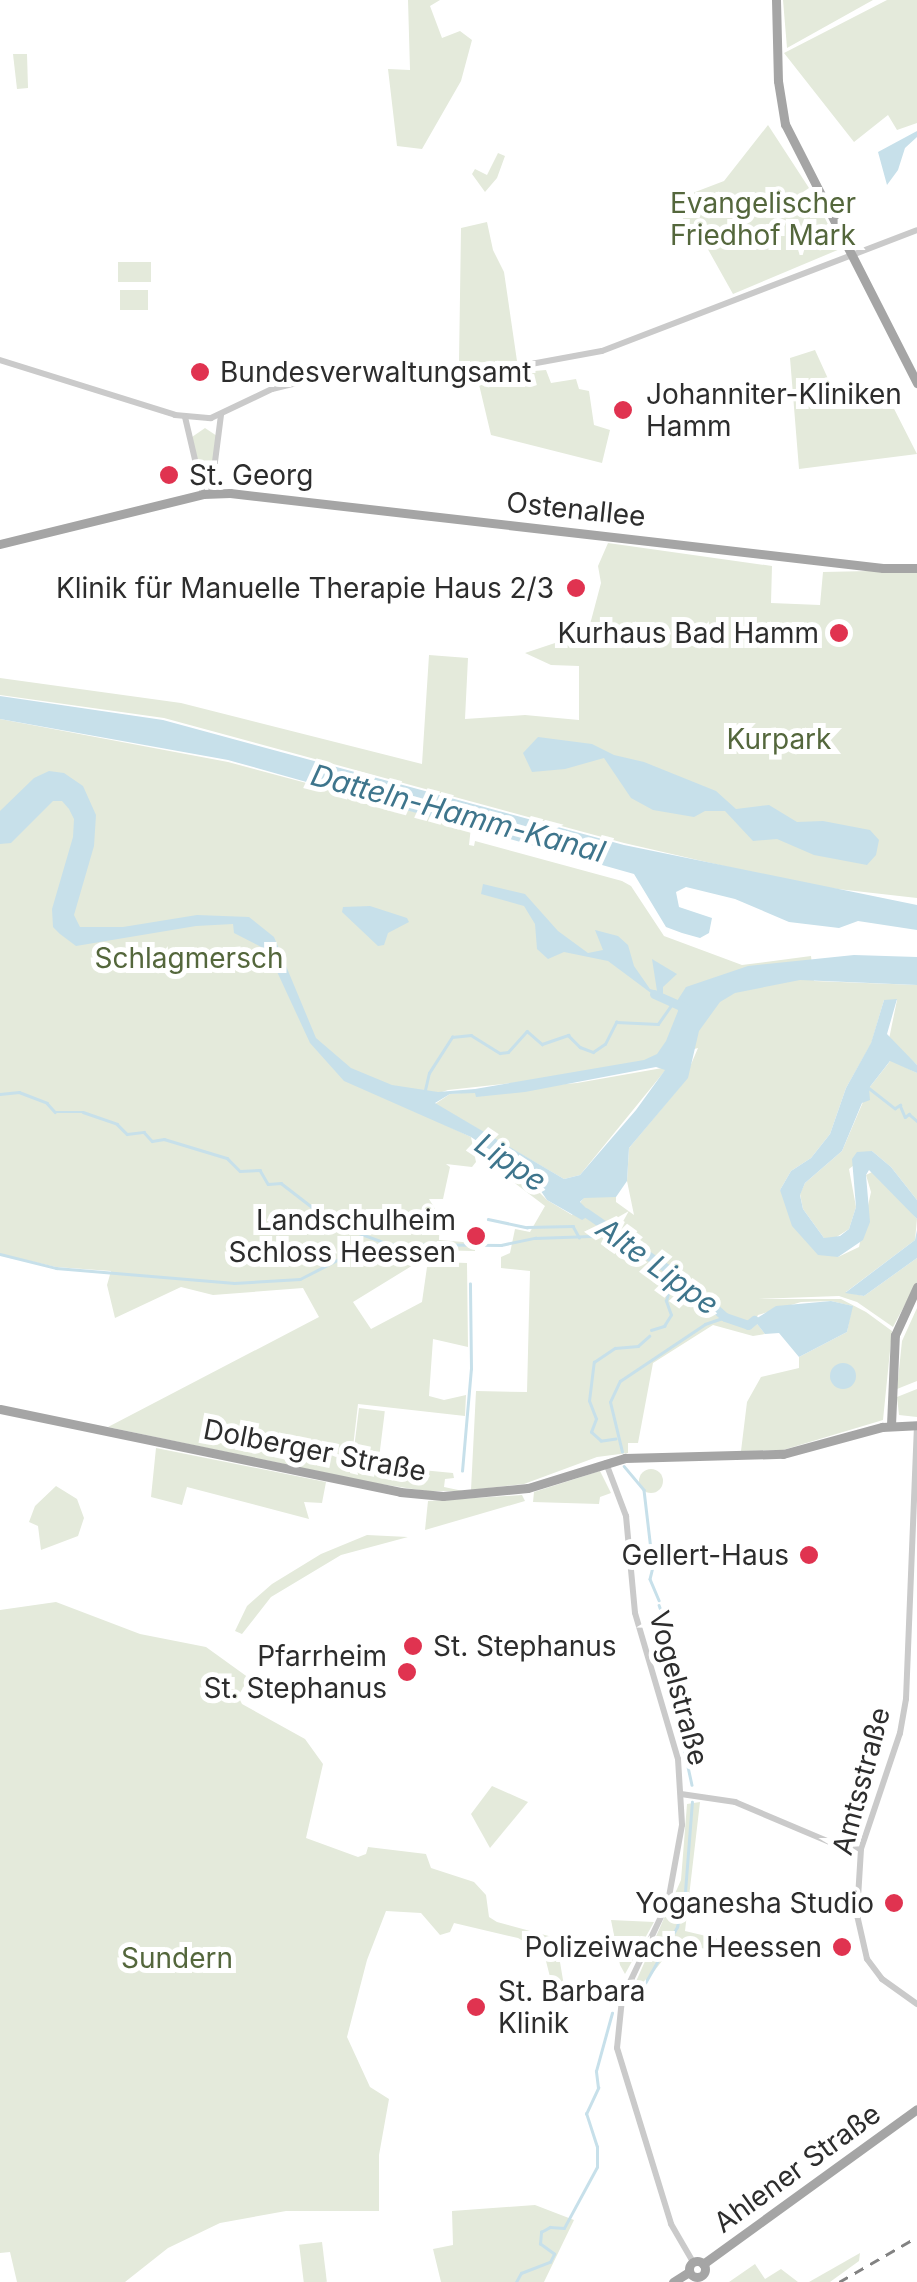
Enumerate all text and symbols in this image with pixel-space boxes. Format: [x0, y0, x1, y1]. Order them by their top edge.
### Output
park label: Evangelischer Friedhof Mark [670, 186, 856, 252]
place label: Bundesverwaltungsamt [220, 355, 531, 389]
marker: Bundesverwaltungsamt [189, 361, 211, 383]
place label: Johanniter-Kliniken Hamm [646, 377, 902, 443]
marker: Johanniter-Kliniken Hamm [610, 397, 636, 423]
place label: St. Georg [189, 458, 313, 492]
marker: St. Georg [158, 464, 180, 486]
street label: Ostenallee [505, 485, 647, 533]
place label: Klinik für Manuelle Therapie Haus 2/3 [56, 571, 554, 605]
marker: Klinik für Manuelle Therapie Haus 2/3 [563, 575, 589, 601]
place label: Kurhaus Bad Hamm [557, 616, 819, 650]
marker: Kurhaus Bad Hamm [828, 622, 850, 644]
park label: Kurpark [727, 722, 831, 756]
water label: Datteln-Hamm-Kanal [307, 756, 609, 870]
park label: Schlagmersch [95, 941, 283, 975]
water label: Lippe [468, 1125, 554, 1199]
place label: Landschulheim Schloss Heessen [229, 1203, 456, 1269]
water label: Alte Lippe [590, 1210, 726, 1322]
marker: Landschulheim Schloss Heessen [465, 1225, 487, 1247]
street label: Dolberger Straße [201, 1412, 429, 1488]
place label: Gellert-Haus [622, 1538, 789, 1572]
marker: Gellert-Haus [798, 1544, 820, 1566]
street label: Vogelstraße [642, 1607, 716, 1769]
place label: St. Stephanus [433, 1629, 617, 1663]
marker: St. Stephanus [402, 1635, 424, 1657]
place label: Pfarrheim St. Stephanus [203, 1639, 387, 1705]
marker: Pfarrheim St. Stephanus [396, 1661, 418, 1683]
street label: Amtsstraße [825, 1704, 897, 1858]
place label: Yoganesha Studio [635, 1886, 874, 1920]
marker: Yoganesha Studio [883, 1892, 905, 1914]
place label: Polizeiwache Heessen [524, 1930, 822, 1964]
marker: Polizeiwache Heessen [831, 1936, 853, 1958]
park label: Sundern [121, 1941, 233, 1975]
place label: St. Barbara Klinik [498, 1974, 645, 2040]
marker: St. Barbara Klinik [463, 1994, 489, 2020]
street label: Ahlener Straße [707, 2096, 887, 2240]

